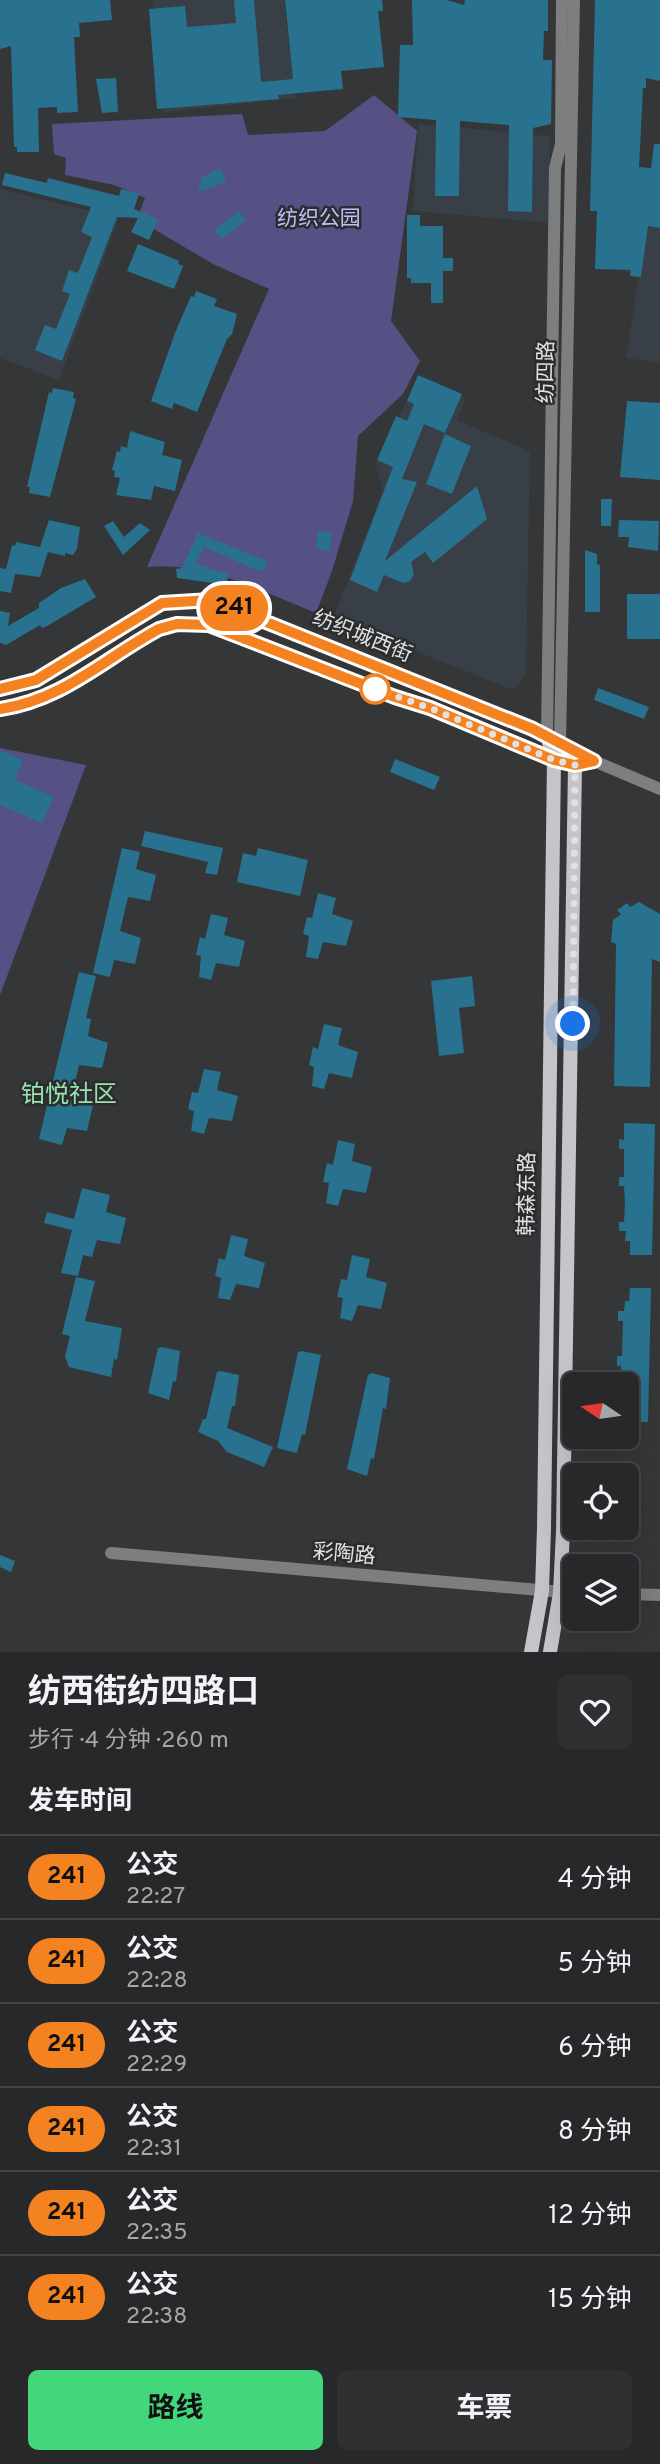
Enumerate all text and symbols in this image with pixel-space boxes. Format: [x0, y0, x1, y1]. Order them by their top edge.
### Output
park label: 纺织公园 [277, 206, 361, 233]
street label: 纺四路 [533, 340, 561, 404]
line badge: 241 [194, 585, 274, 631]
text: 241 [214, 593, 254, 623]
street label: 纺织城西街 [308, 605, 416, 669]
unlabelled marker [360, 674, 390, 704]
your location [555, 1006, 590, 1041]
district label: 铂悦社区 [21, 1081, 117, 1111]
street label: 韩森东路 [514, 1152, 542, 1236]
north arrow [562, 1372, 639, 1449]
map controls [562, 1372, 639, 1631]
button: locate [562, 1463, 639, 1540]
street label: 彩陶路 [311, 1539, 377, 1571]
button: layers [562, 1554, 639, 1631]
text: 纺西街纺四路口 [28, 1673, 259, 1715]
button: heart [558, 1675, 632, 1749]
text: 步行 · 4 分钟 · 260 m [28, 1727, 229, 1756]
text: 发车时间 [28, 1786, 132, 1819]
text: 公交 [126, 1850, 178, 1883]
text: 241 [47, 1862, 86, 1892]
text: 4 分钟 [558, 1864, 632, 1897]
text: 22:27 [126, 1883, 185, 1912]
text: 公交 [126, 1934, 178, 1967]
text: 241 [47, 1946, 86, 1976]
text: 5 分钟 [558, 1948, 632, 1981]
text: 22:28 [126, 1967, 187, 1996]
text: 公交 [126, 2018, 178, 2051]
text: 241 [47, 2030, 86, 2060]
text: 6 分钟 [558, 2032, 632, 2065]
text: 22:29 [126, 2051, 187, 2080]
text: 公交 [126, 2102, 178, 2135]
text: 241 [47, 2114, 86, 2144]
text: 8 分钟 [558, 2116, 632, 2149]
text: 22:31 [126, 2135, 182, 2164]
text: 公交 [126, 2186, 178, 2219]
text: 241 [47, 2198, 86, 2228]
text: 12 分钟 [548, 2200, 632, 2233]
text: 22:35 [126, 2219, 187, 2248]
text: 公交 [126, 2270, 178, 2303]
text: 241 [47, 2282, 86, 2312]
text: 15 分钟 [548, 2284, 632, 2317]
text: 22:38 [126, 2303, 187, 2332]
button: 路线 [28, 2370, 323, 2450]
button: 车票 [337, 2370, 632, 2450]

